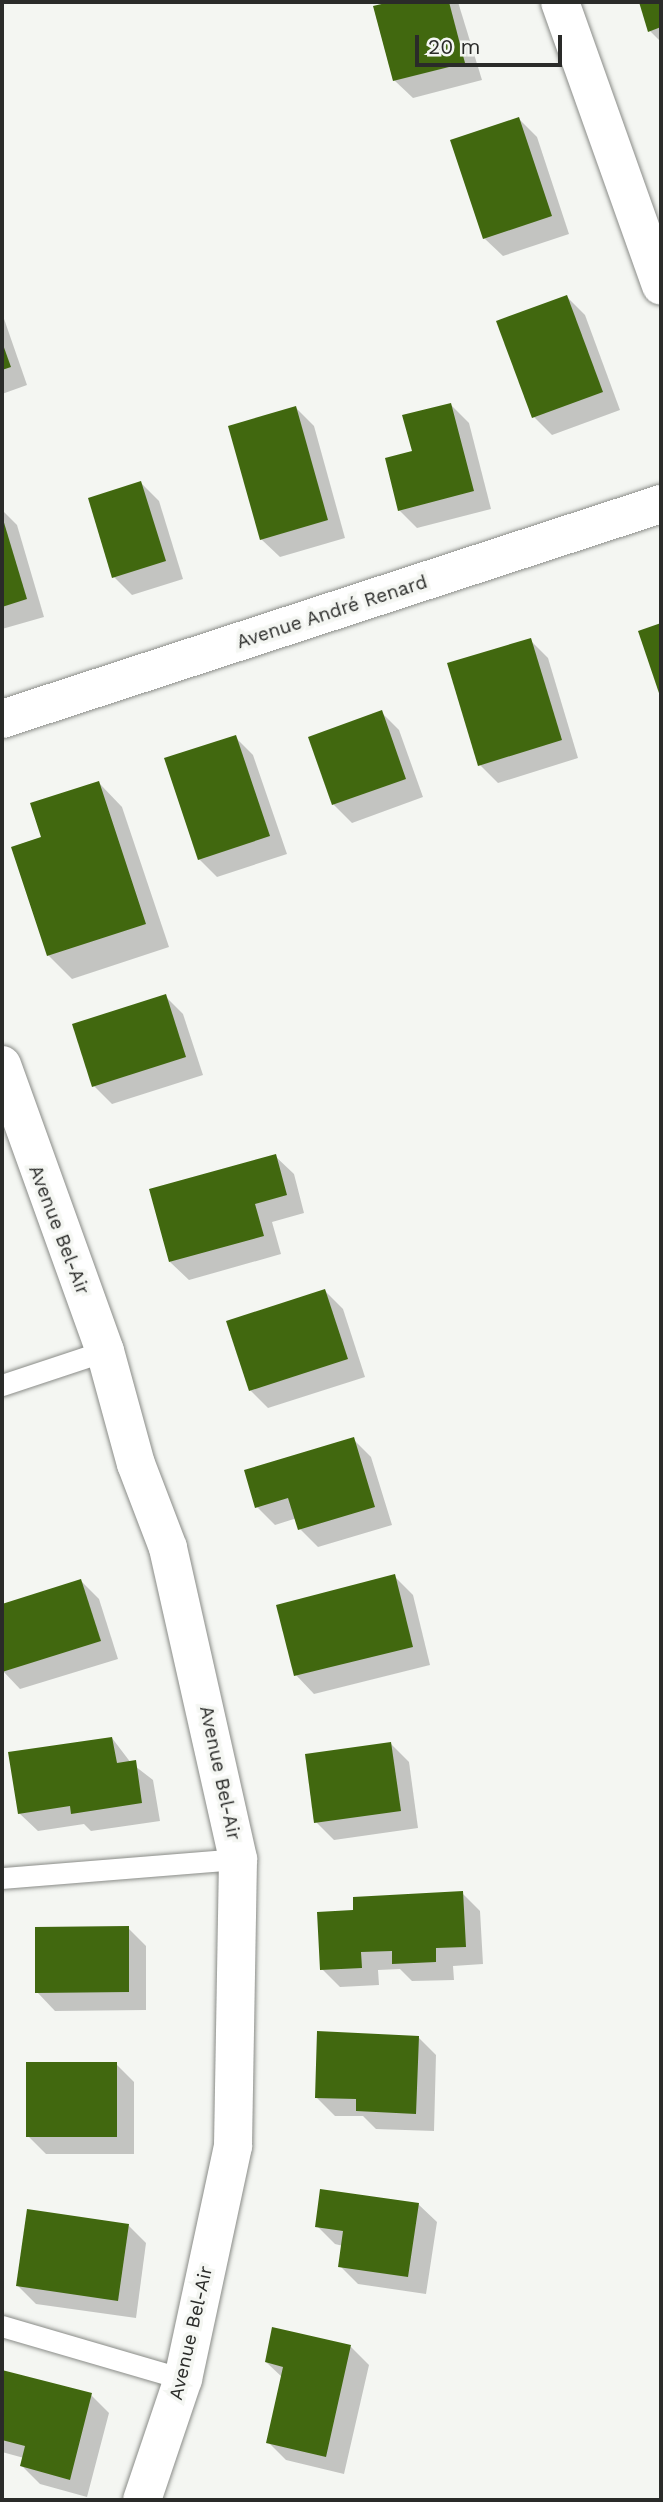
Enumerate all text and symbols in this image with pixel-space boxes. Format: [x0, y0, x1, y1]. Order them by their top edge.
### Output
scale bar [418, 21, 565, 65]
text: 20 m [428, 34, 480, 59]
street label: Avenue André Renard [233, 570, 431, 654]
street label: Avenue Bel-Air [24, 1162, 94, 1298]
street label: Avenue Bel-Air [195, 1704, 245, 1842]
street label: Avenue Bel-Air [165, 2264, 217, 2402]

